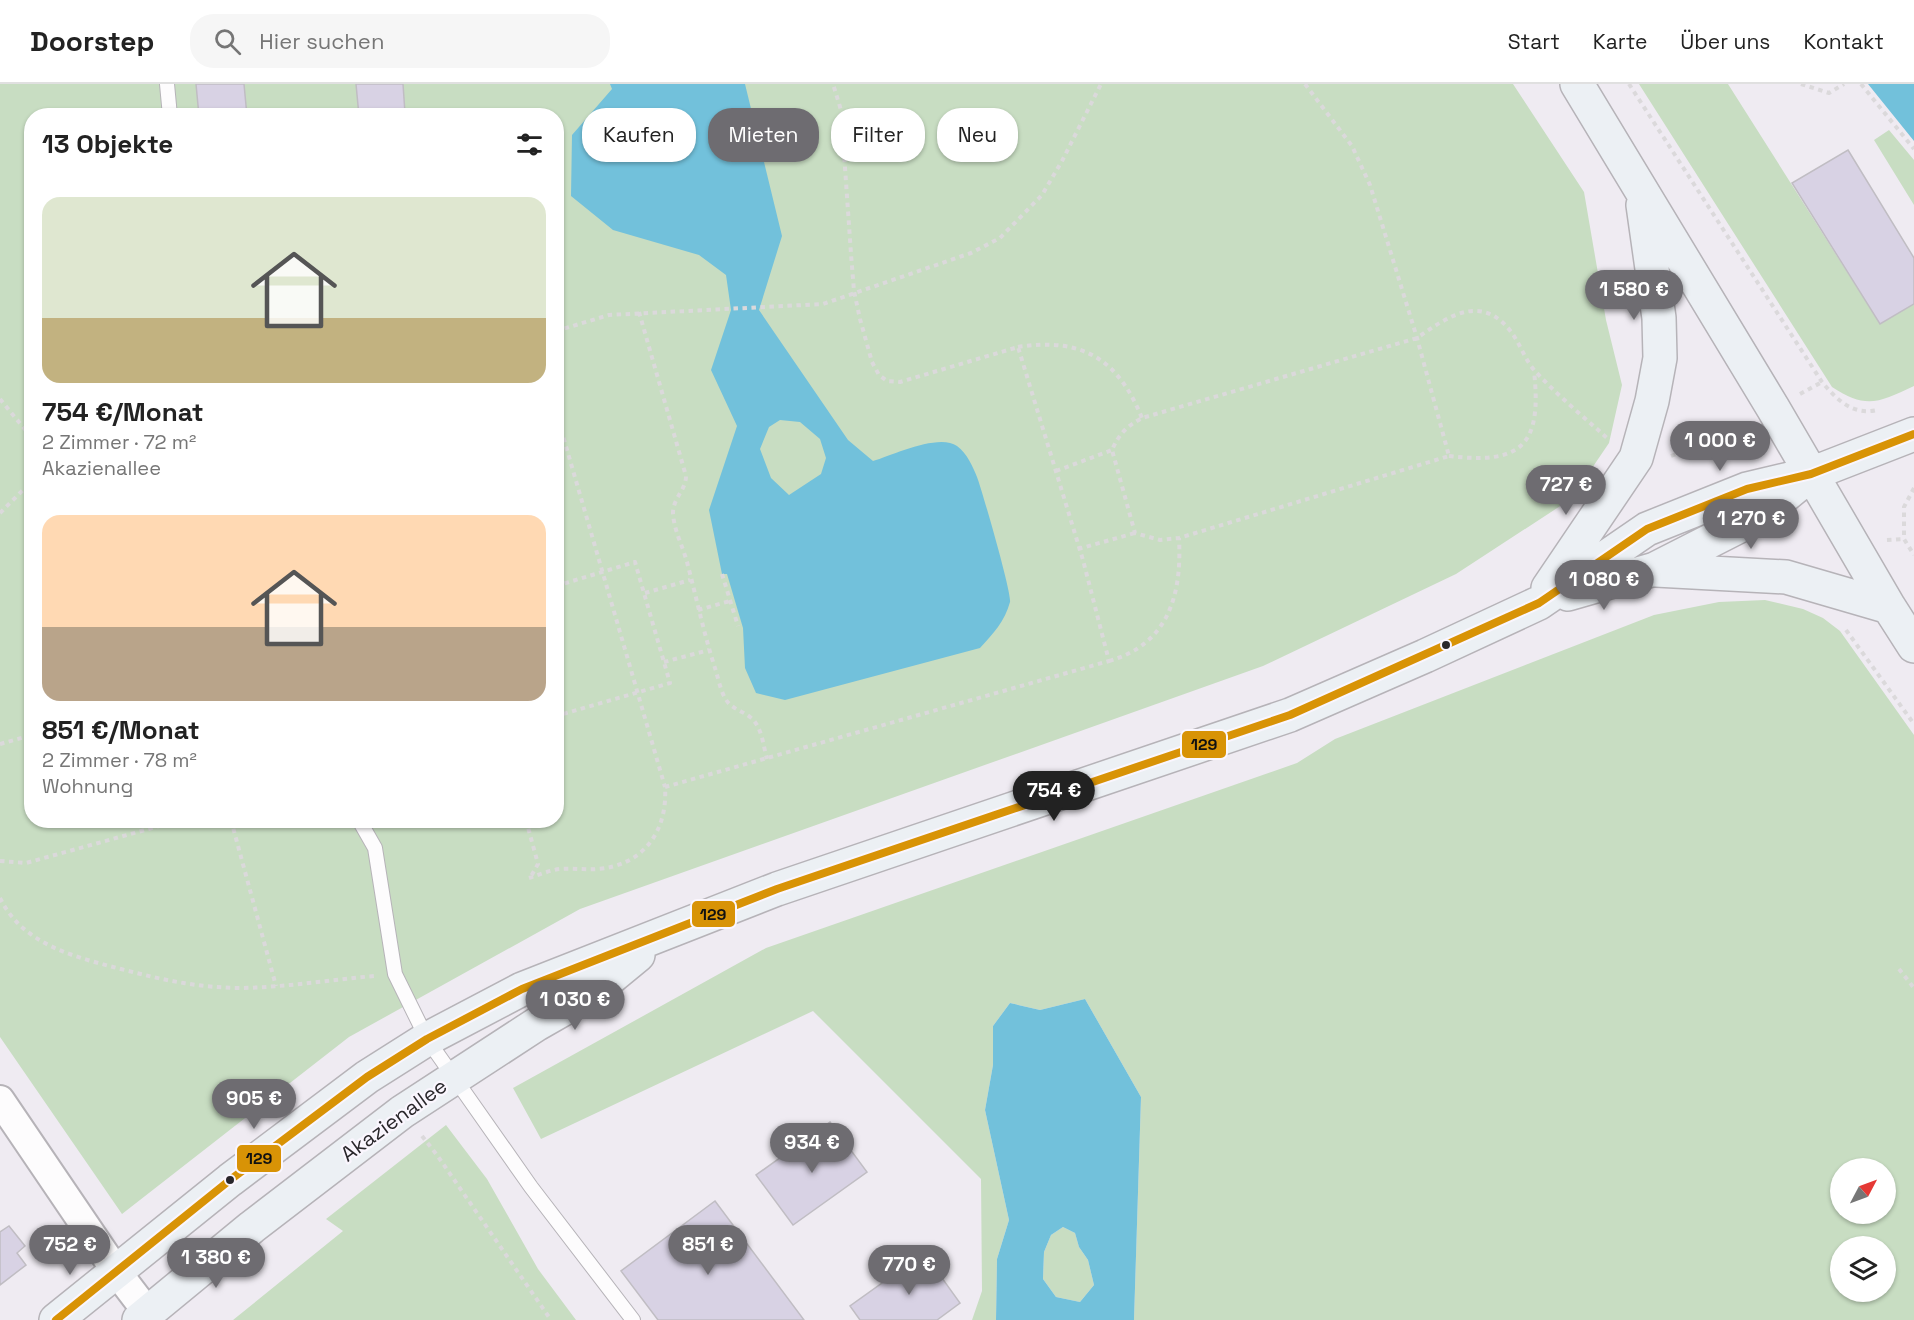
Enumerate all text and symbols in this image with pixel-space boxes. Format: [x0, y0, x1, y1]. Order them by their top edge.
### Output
search box [190, 14, 610, 68]
text: Doorstep [30, 23, 154, 59]
icon: search [211, 25, 244, 58]
text: Hier suchen [259, 27, 384, 55]
text: Start [1508, 28, 1560, 55]
text: Karte [1593, 28, 1647, 55]
text: Über uns [1680, 28, 1770, 55]
text: Kontakt [1803, 28, 1884, 55]
chip: Kaufen [582, 108, 696, 162]
chip: Mieten [708, 108, 819, 162]
chip: Filter [831, 108, 925, 162]
chip: Neu [937, 108, 1018, 162]
text: 13 Objekte [42, 127, 173, 161]
icon: filters [513, 128, 546, 161]
icon: home [240, 236, 348, 344]
pin: 1 580 € [1579, 270, 1689, 321]
text: 1 580 € [1599, 276, 1669, 302]
text: 754 €/Monat [42, 395, 204, 429]
pin: 1 000 € [1665, 421, 1775, 472]
text: 1 000 € [1684, 427, 1756, 453]
text: 2 Zimmer · 72 m² [42, 429, 196, 455]
text: Akazienallee [42, 455, 161, 481]
pin: 727 € [1524, 465, 1608, 516]
text: 727 € [1540, 471, 1592, 497]
pin: 1 270 € [1696, 499, 1806, 550]
text: 1 270 € [1717, 505, 1785, 531]
icon: home [240, 554, 348, 662]
pin: 1 080 € [1549, 560, 1659, 611]
text: 1 080 € [1569, 566, 1639, 592]
unlabelled marker [1440, 639, 1452, 651]
text: 851 €/Monat [42, 713, 200, 747]
line badge: 129 [1181, 730, 1227, 759]
text: 129 [1191, 734, 1217, 755]
text: 2 Zimmer · 78 m² [42, 747, 197, 773]
pin: 754 € [1012, 771, 1096, 822]
text: Wohnung [42, 773, 133, 799]
text: 754 € [1027, 777, 1081, 803]
line badge: 129 [691, 900, 736, 928]
text: 129 [700, 904, 726, 925]
pin: 1 030 € [520, 980, 630, 1031]
text: 1 030 € [540, 986, 610, 1012]
street label: Akazienallee [335, 1072, 452, 1167]
pin: 905 € [212, 1079, 296, 1130]
text: 905 € [226, 1085, 282, 1111]
pin: 934 € [770, 1123, 854, 1174]
text: 934 € [784, 1129, 840, 1155]
line badge: 129 [236, 1144, 282, 1173]
text: 129 [246, 1148, 272, 1169]
north arrow [1830, 1158, 1896, 1224]
map controls [1830, 1158, 1896, 1302]
unlabelled marker [224, 1174, 236, 1186]
pin: 752 € [28, 1225, 112, 1276]
pin: 851 € [666, 1225, 750, 1276]
text: 752 € [43, 1231, 97, 1257]
text: 851 € [682, 1231, 734, 1257]
button: layers [1830, 1236, 1896, 1302]
pin: 1 380 € [161, 1238, 271, 1289]
text: 1 380 € [181, 1244, 251, 1270]
pin: 770 € [867, 1245, 951, 1296]
text: 770 € [882, 1251, 936, 1277]

